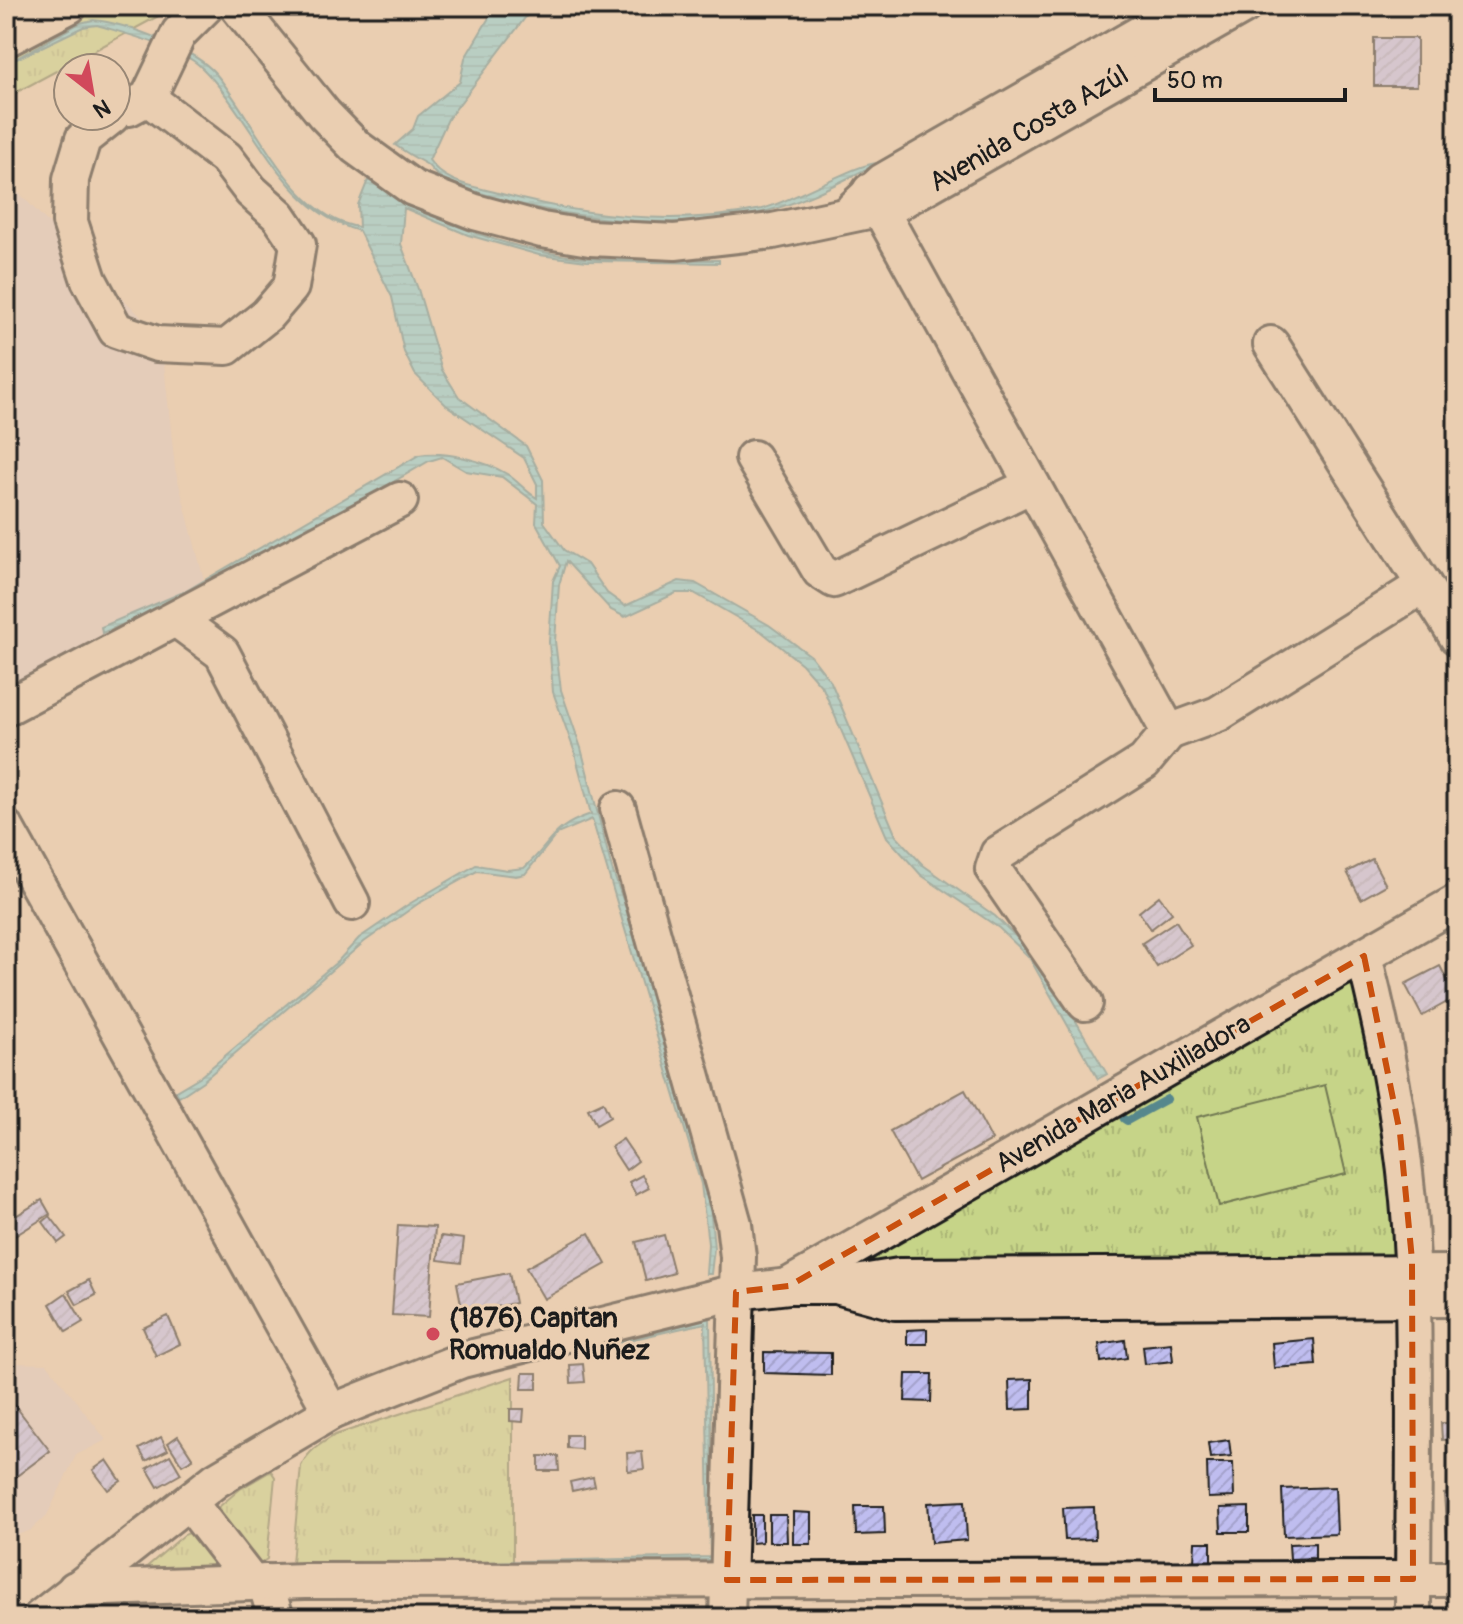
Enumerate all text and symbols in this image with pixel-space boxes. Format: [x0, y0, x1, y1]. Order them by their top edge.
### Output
north arrow [52, 52, 132, 132]
scale bar [1155, 52, 1345, 102]
street label: Avenida Costa Azúl [923, 58, 1135, 200]
text: 50 m [1167, 66, 1223, 95]
text: N [88, 92, 115, 124]
street label: Avenida Maria Auxiliadora [989, 1007, 1257, 1181]
place label: (1876) Capitan Romualdo Nuñez [449, 1301, 650, 1368]
marker: (1876) Capitan Romualdo Nuñez [424, 1325, 442, 1343]

